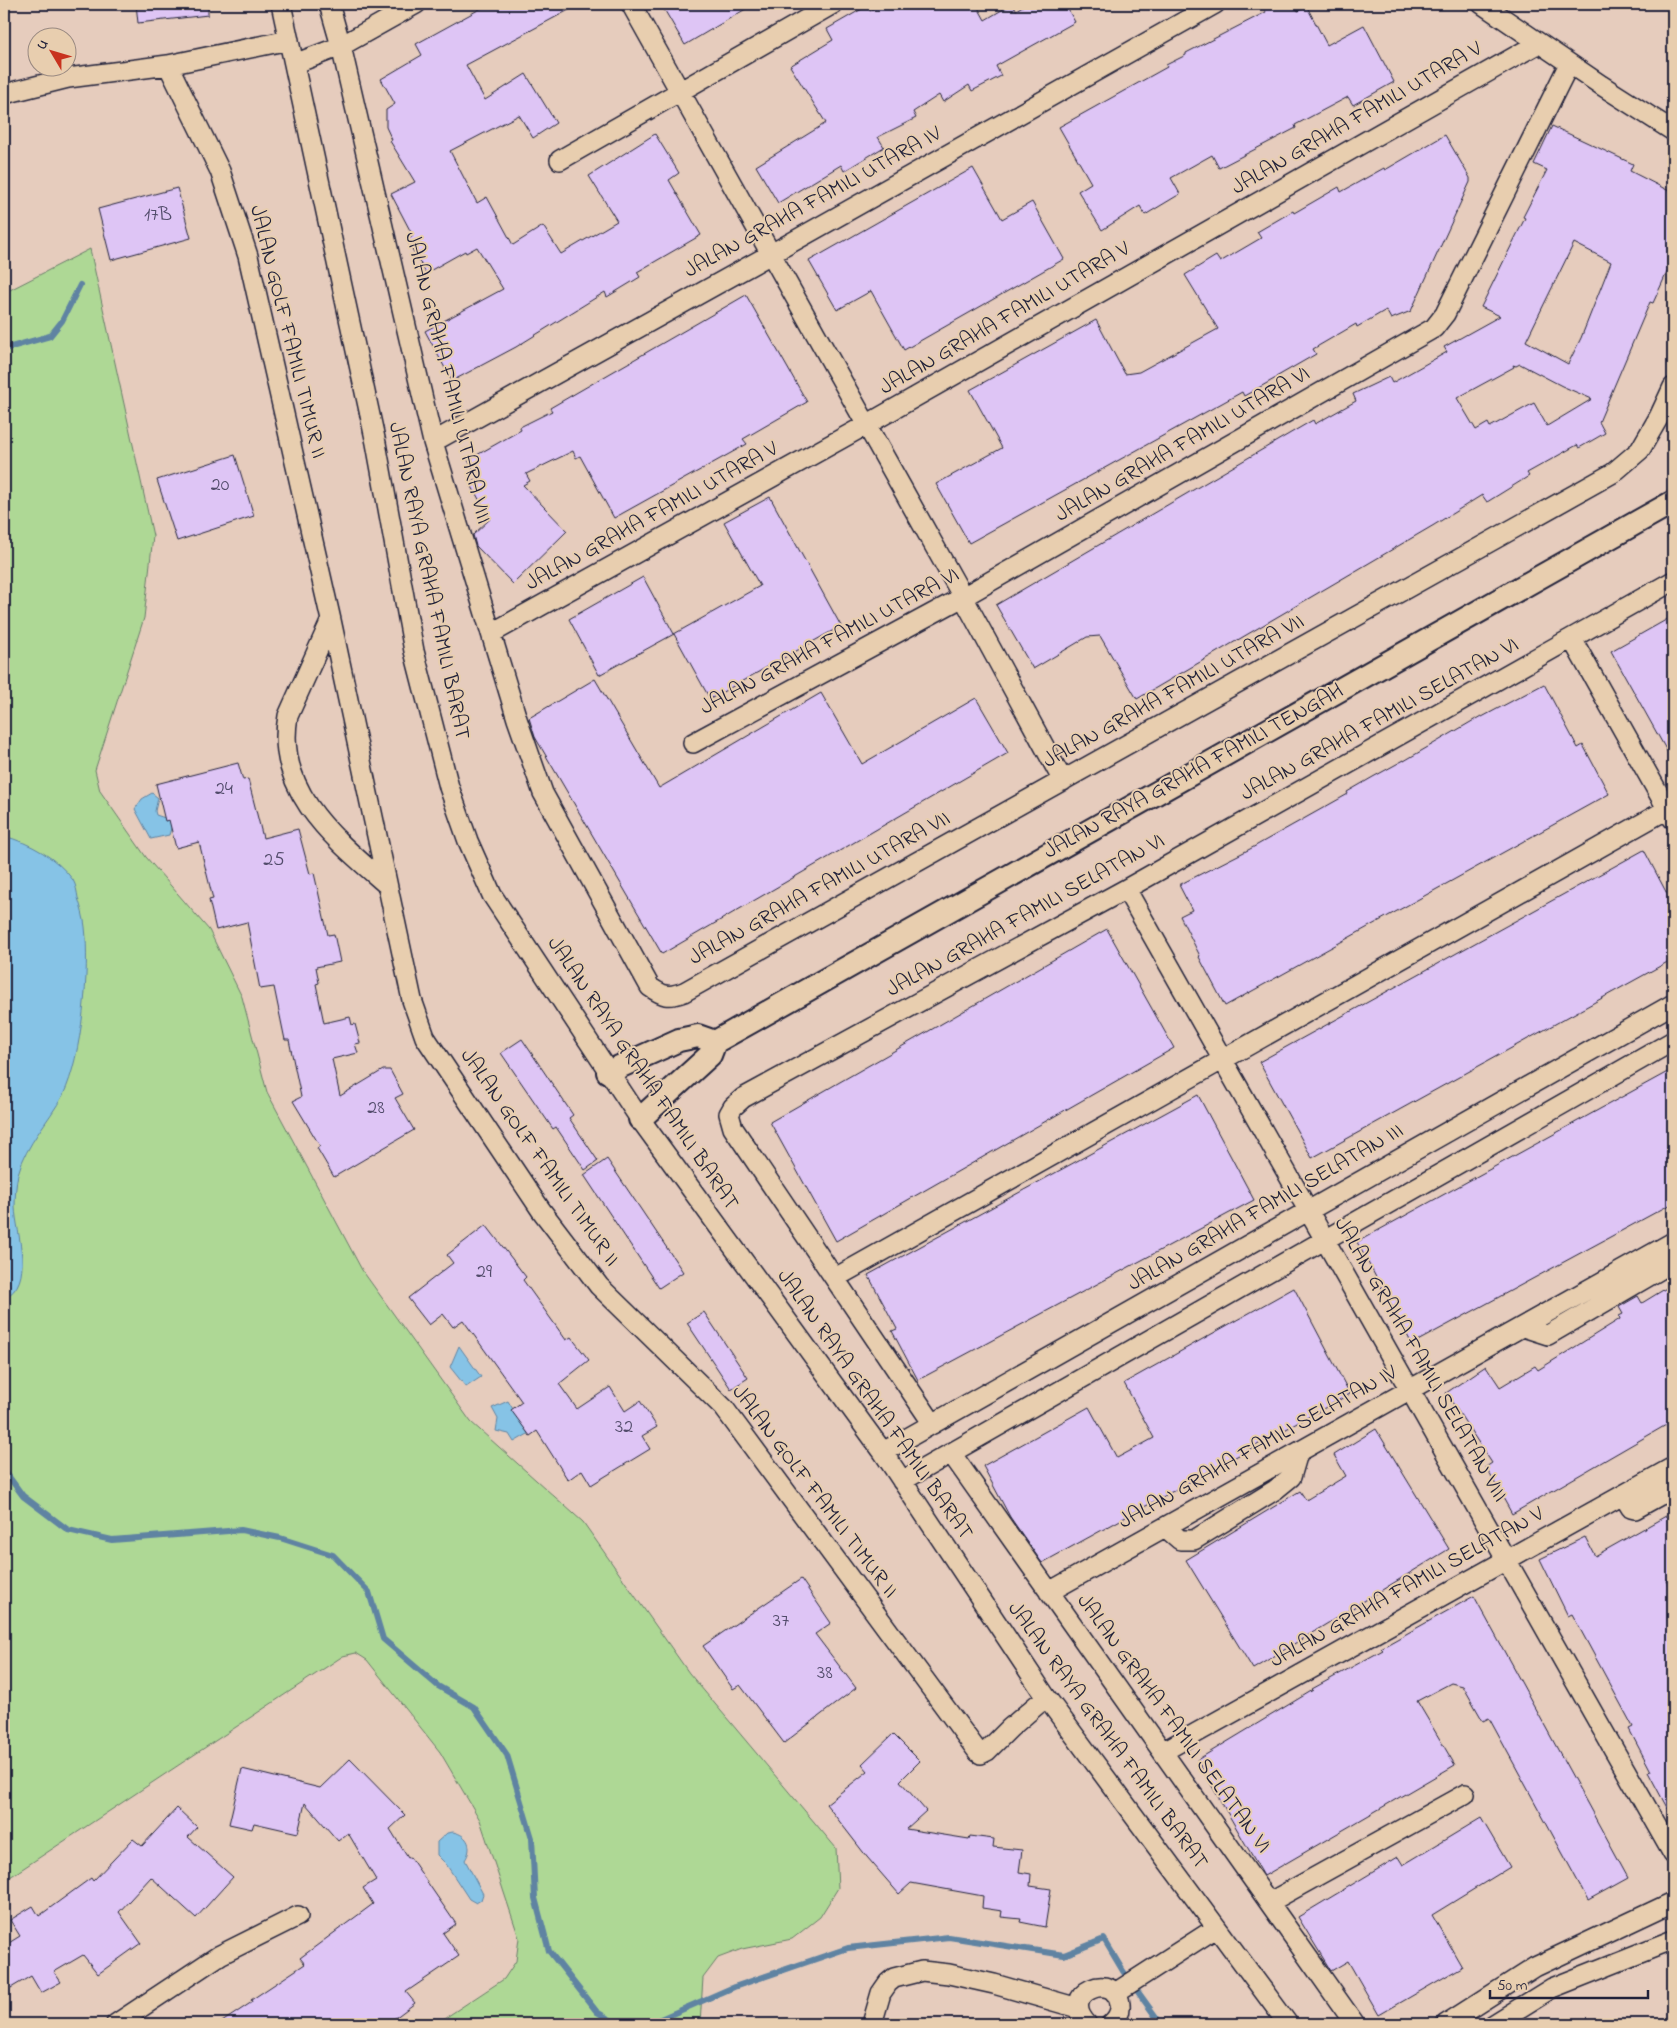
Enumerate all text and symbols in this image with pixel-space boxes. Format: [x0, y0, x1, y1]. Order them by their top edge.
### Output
north arrow [28, 28, 78, 78]
street label: JALAN GRAHA FAMILI UTARA V [1226, 34, 1489, 204]
text: U [32, 35, 54, 55]
street label: JALAN GRAHA FAMILI UTARA IV [679, 118, 948, 287]
house number: 17B [144, 201, 172, 230]
street label: JALAN GOLF FAMILI TIMUR II [240, 202, 334, 462]
street label: JALAN GRAHA FAMILI UTARA VIII [395, 229, 499, 527]
street label: JALAN GRAHA FAMILI UTARA V [874, 234, 1137, 404]
street label: JALAN GRAHA FAMILI UTARA VI [1050, 359, 1316, 531]
street label: JALAN RAYA GRAHA FAMILI BARAT [379, 419, 477, 743]
street label: JALAN GRAHA FAMILI UTARA V [520, 434, 785, 600]
house number: 20 [211, 471, 230, 500]
street label: JALAN GRAHA FAMILI UTARA VI [695, 560, 965, 724]
street label: JALAN GRAHA FAMILI UTARA VII [1037, 607, 1311, 777]
street label: JALAN GRAHA FAMILI SELATAN VI [1235, 630, 1525, 810]
street label: JALAN RAYA GRAHA FAMILI TENGAH [1038, 676, 1350, 868]
house number: 24 [215, 775, 233, 804]
street label: JALAN GRAHA FAMILI UTARA VII [683, 804, 957, 974]
street label: JALAN GRAHA FAMILI SELATAN VI [881, 826, 1171, 1006]
house number: 25 [263, 846, 285, 875]
street label: JALAN RAYA GRAHA FAMILI BARAT [538, 931, 746, 1218]
street label: JALAN GOLF FAMILI TIMUR II [451, 1042, 627, 1274]
house number: 28 [367, 1094, 385, 1123]
street label: JALAN GRAHA FAMILI SELATAN III [1122, 1116, 1410, 1300]
street label: JALAN GRAHA FAMILI SELATAN VIII [1325, 1212, 1515, 1508]
house number: 29 [476, 1258, 492, 1287]
street label: JALAN RAYA GRAHA FAMILI BARAT [768, 1263, 980, 1547]
street label: JALAN GRAHA FAMILI SELATAN IV [1113, 1358, 1404, 1538]
street label: JALAN GOLF FAMILI TIMUR II [723, 1379, 905, 1605]
house number: 32 [615, 1413, 633, 1442]
street label: JALAN GRAHA FAMILI SELATAN V [1264, 1499, 1550, 1677]
street label: JALAN GRAHA FAMILI SELATAN VI [1068, 1588, 1278, 1860]
street label: JALAN RAYA GRAHA FAMILI BARAT [999, 1595, 1216, 1877]
house number: 37 [773, 1607, 789, 1636]
house number: 38 [817, 1659, 833, 1688]
scale bar [1490, 1968, 1647, 2000]
text: 50 m [1497, 1975, 1528, 1997]

